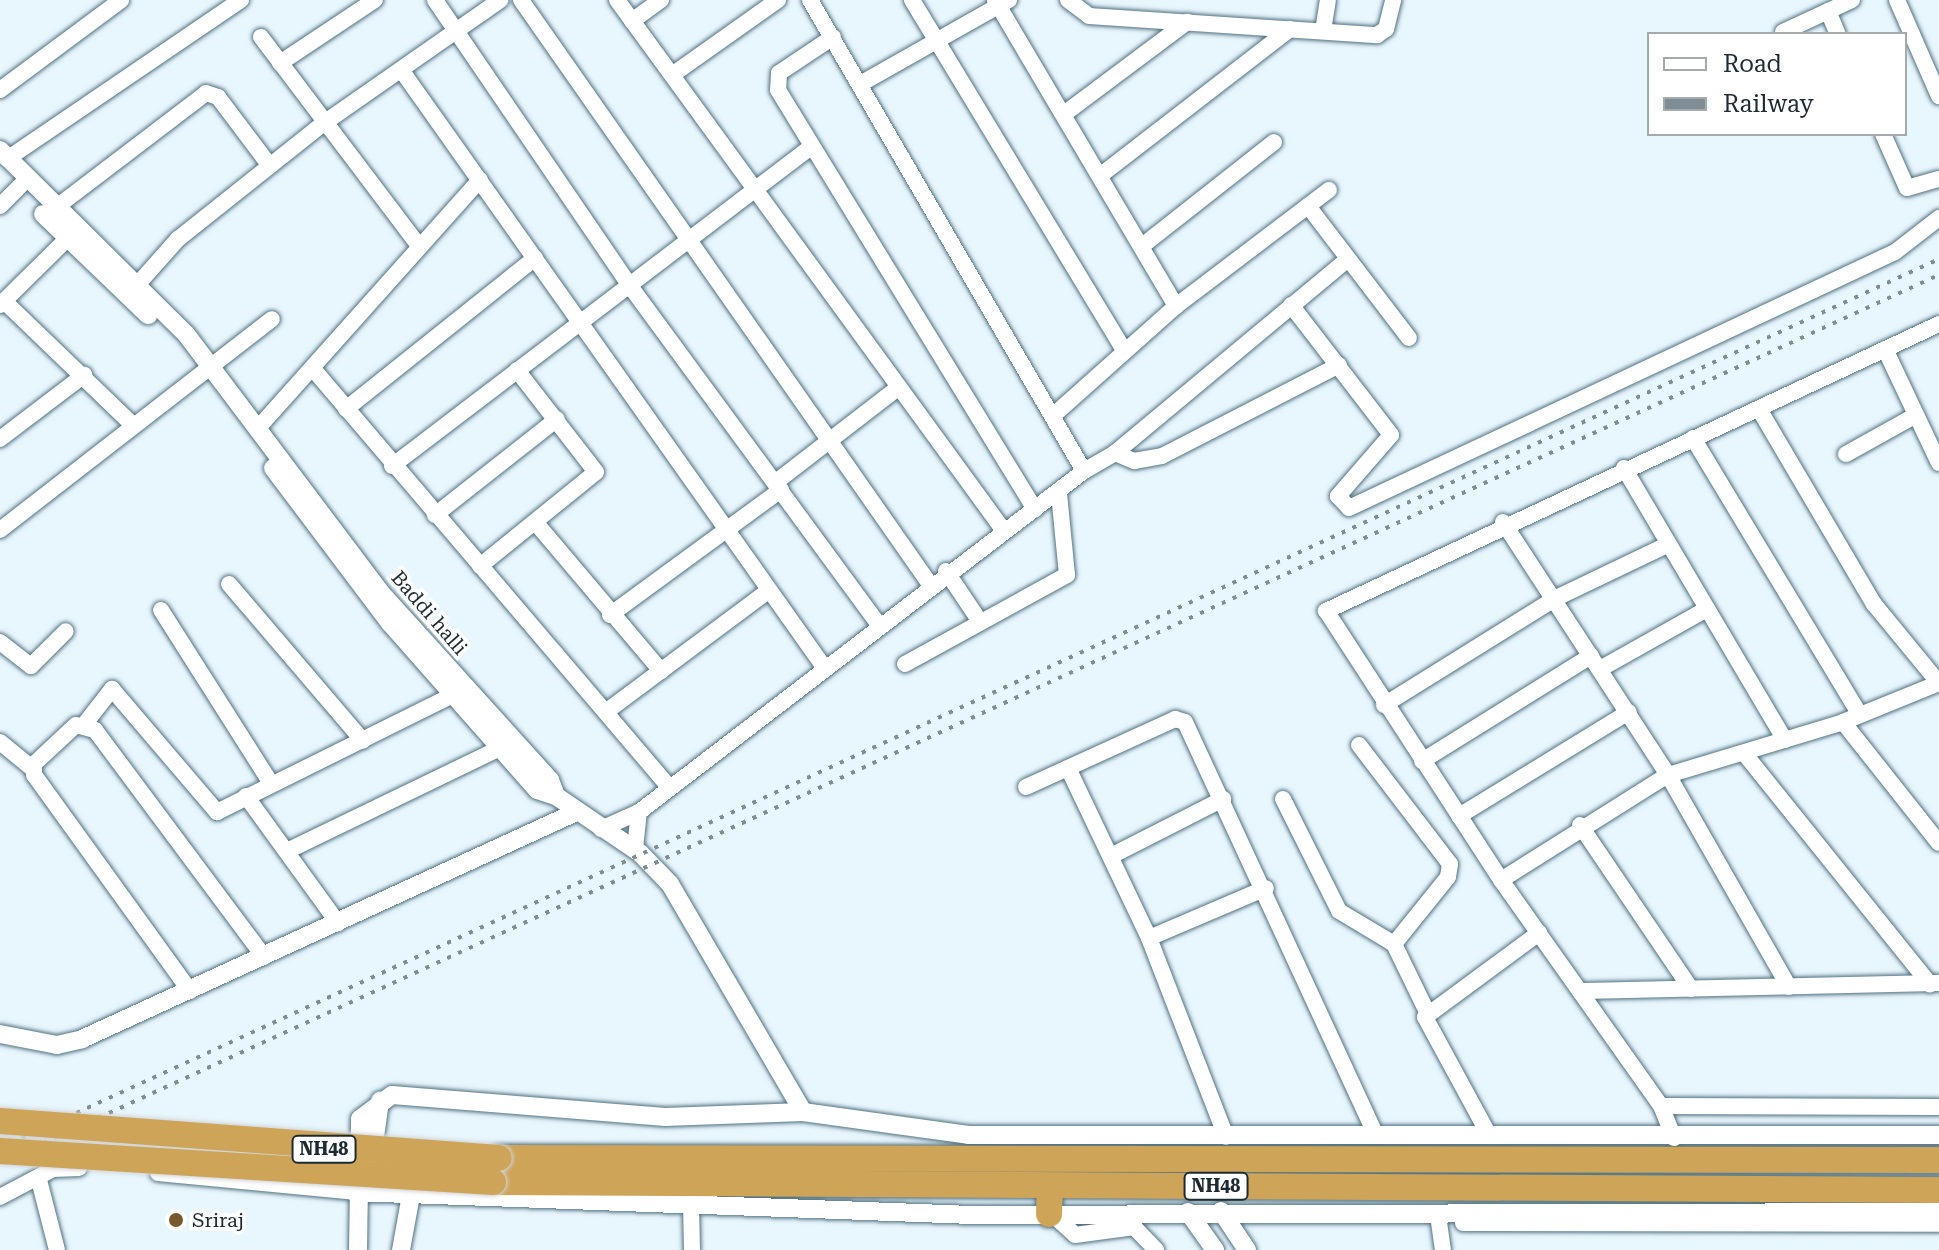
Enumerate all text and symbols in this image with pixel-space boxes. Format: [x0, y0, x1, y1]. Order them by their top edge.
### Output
legend [1647, 32, 1907, 136]
text: Road [1723, 50, 1782, 78]
text: Railway [1723, 90, 1814, 118]
street label: Baddi halli [386, 566, 472, 660]
road number: NH48 [290, 1135, 358, 1163]
road number: NH48 [1182, 1172, 1250, 1200]
place label: Sriraj [192, 1208, 244, 1232]
marker: Sriraj [167, 1211, 185, 1229]

